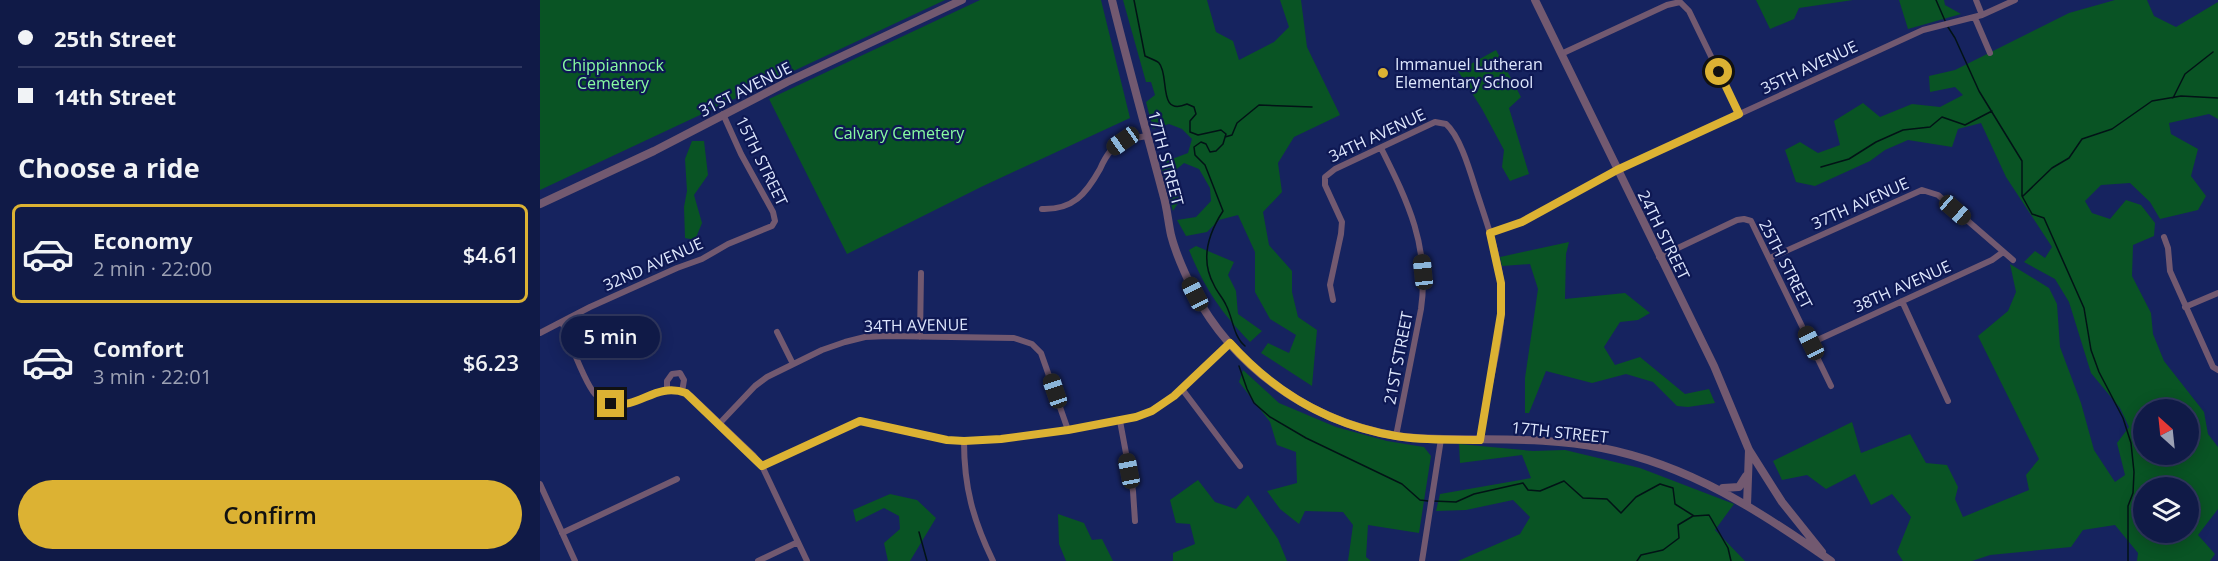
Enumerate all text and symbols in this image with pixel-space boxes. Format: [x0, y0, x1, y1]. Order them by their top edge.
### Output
text: 25th Street [54, 23, 176, 53]
street label: 35TH AVENUE [1757, 35, 1861, 99]
place label: Immanuel Lutheran Elementary School [1395, 53, 1543, 93]
park label: Chippiannock Cemetery [562, 54, 664, 94]
street label: 31ST AVENUE [695, 56, 795, 122]
route start [1705, 58, 1732, 85]
marker: Immanuel Lutheran Elementary School [1376, 66, 1390, 80]
text: 14th Street [54, 81, 176, 111]
street label: 34TH AVENUE [1325, 103, 1429, 167]
street label: 17TH STREET [1143, 108, 1189, 208]
street label: 15TH STREET [731, 113, 793, 210]
park label: Calvary Cemetery [834, 122, 965, 144]
car [1103, 123, 1143, 159]
text: Choose a ride [18, 149, 200, 186]
street label: 37TH AVENUE [1808, 172, 1912, 234]
street label: 24TH STREET [1633, 187, 1695, 284]
car [1936, 191, 1974, 229]
street label: 25TH STREET [1754, 216, 1818, 312]
text: Economy [93, 225, 192, 255]
icon: car [21, 227, 75, 281]
street label: 32ND AVENUE [600, 232, 706, 296]
text: $4.61 [463, 239, 519, 269]
car [1412, 253, 1434, 291]
text: 2 min · 22:00 [93, 255, 212, 282]
street label: 38TH AVENUE [1850, 255, 1954, 317]
car [1179, 274, 1211, 314]
street label: 21ST STREET [1378, 310, 1418, 406]
street label: 34TH AVENUE [864, 313, 968, 337]
callout: 5 min [562, 317, 661, 359]
text: 5 min [584, 323, 638, 350]
car [1795, 323, 1827, 363]
text: Comfort [93, 333, 184, 363]
icon: car [21, 335, 75, 389]
text: $6.23 [463, 347, 519, 377]
text: 3 min · 22:01 [93, 363, 212, 390]
car [1041, 371, 1069, 411]
route end [597, 390, 624, 417]
north arrow [2133, 399, 2199, 465]
map controls [2133, 399, 2199, 543]
street label: 17TH STREET [1511, 416, 1610, 448]
car [1117, 452, 1141, 490]
button: layers [2133, 477, 2199, 543]
button: Confirm [18, 480, 522, 549]

